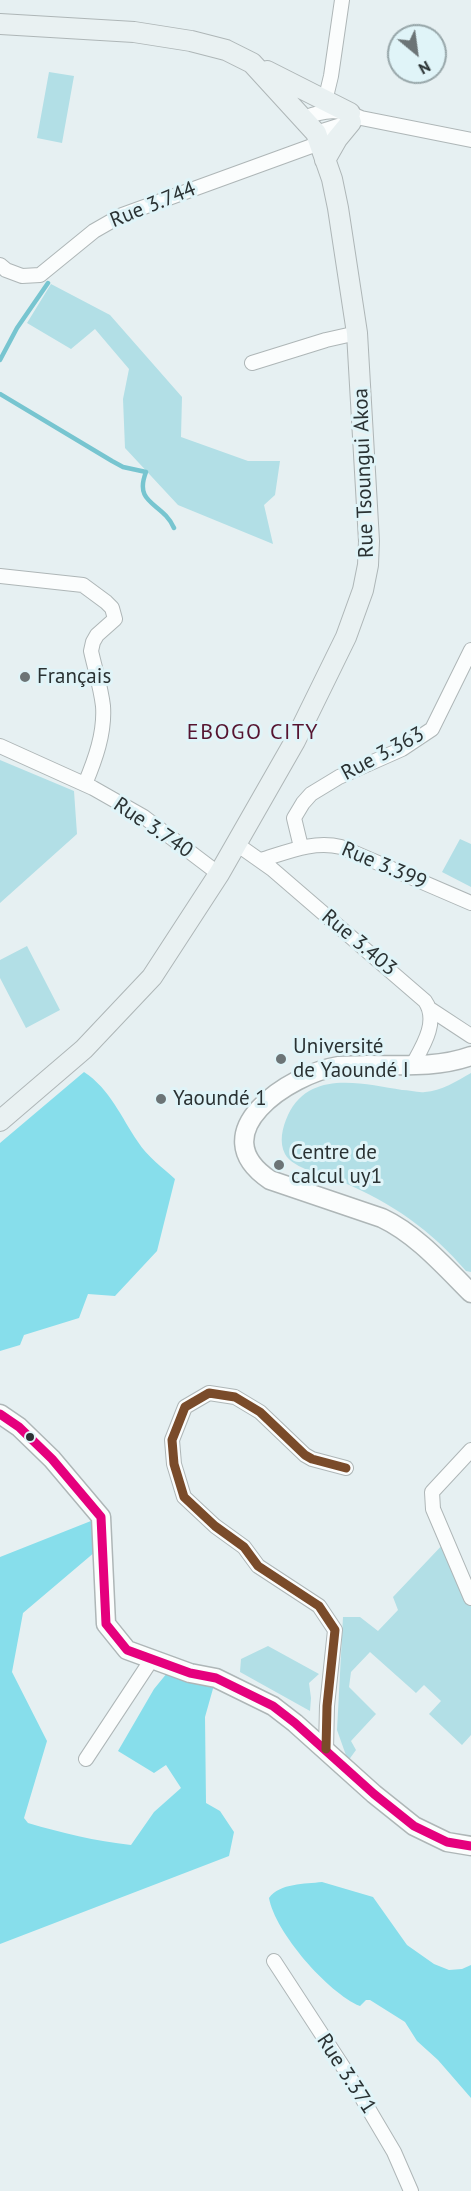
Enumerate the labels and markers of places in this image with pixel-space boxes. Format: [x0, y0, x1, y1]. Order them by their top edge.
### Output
place label: Français [37, 664, 111, 690]
marker: Français [18, 670, 32, 684]
place label: Université de Yaoundé I [293, 1034, 409, 1084]
marker: Université de Yaoundé I [274, 1052, 288, 1066]
place label: Yaoundé 1 [173, 1086, 267, 1112]
marker: Yaoundé 1 [154, 1092, 168, 1106]
place label: Centre de calcul uy1 [291, 1140, 382, 1190]
marker: Centre de calcul uy1 [272, 1158, 286, 1172]
unlabelled marker [24, 1431, 36, 1443]

